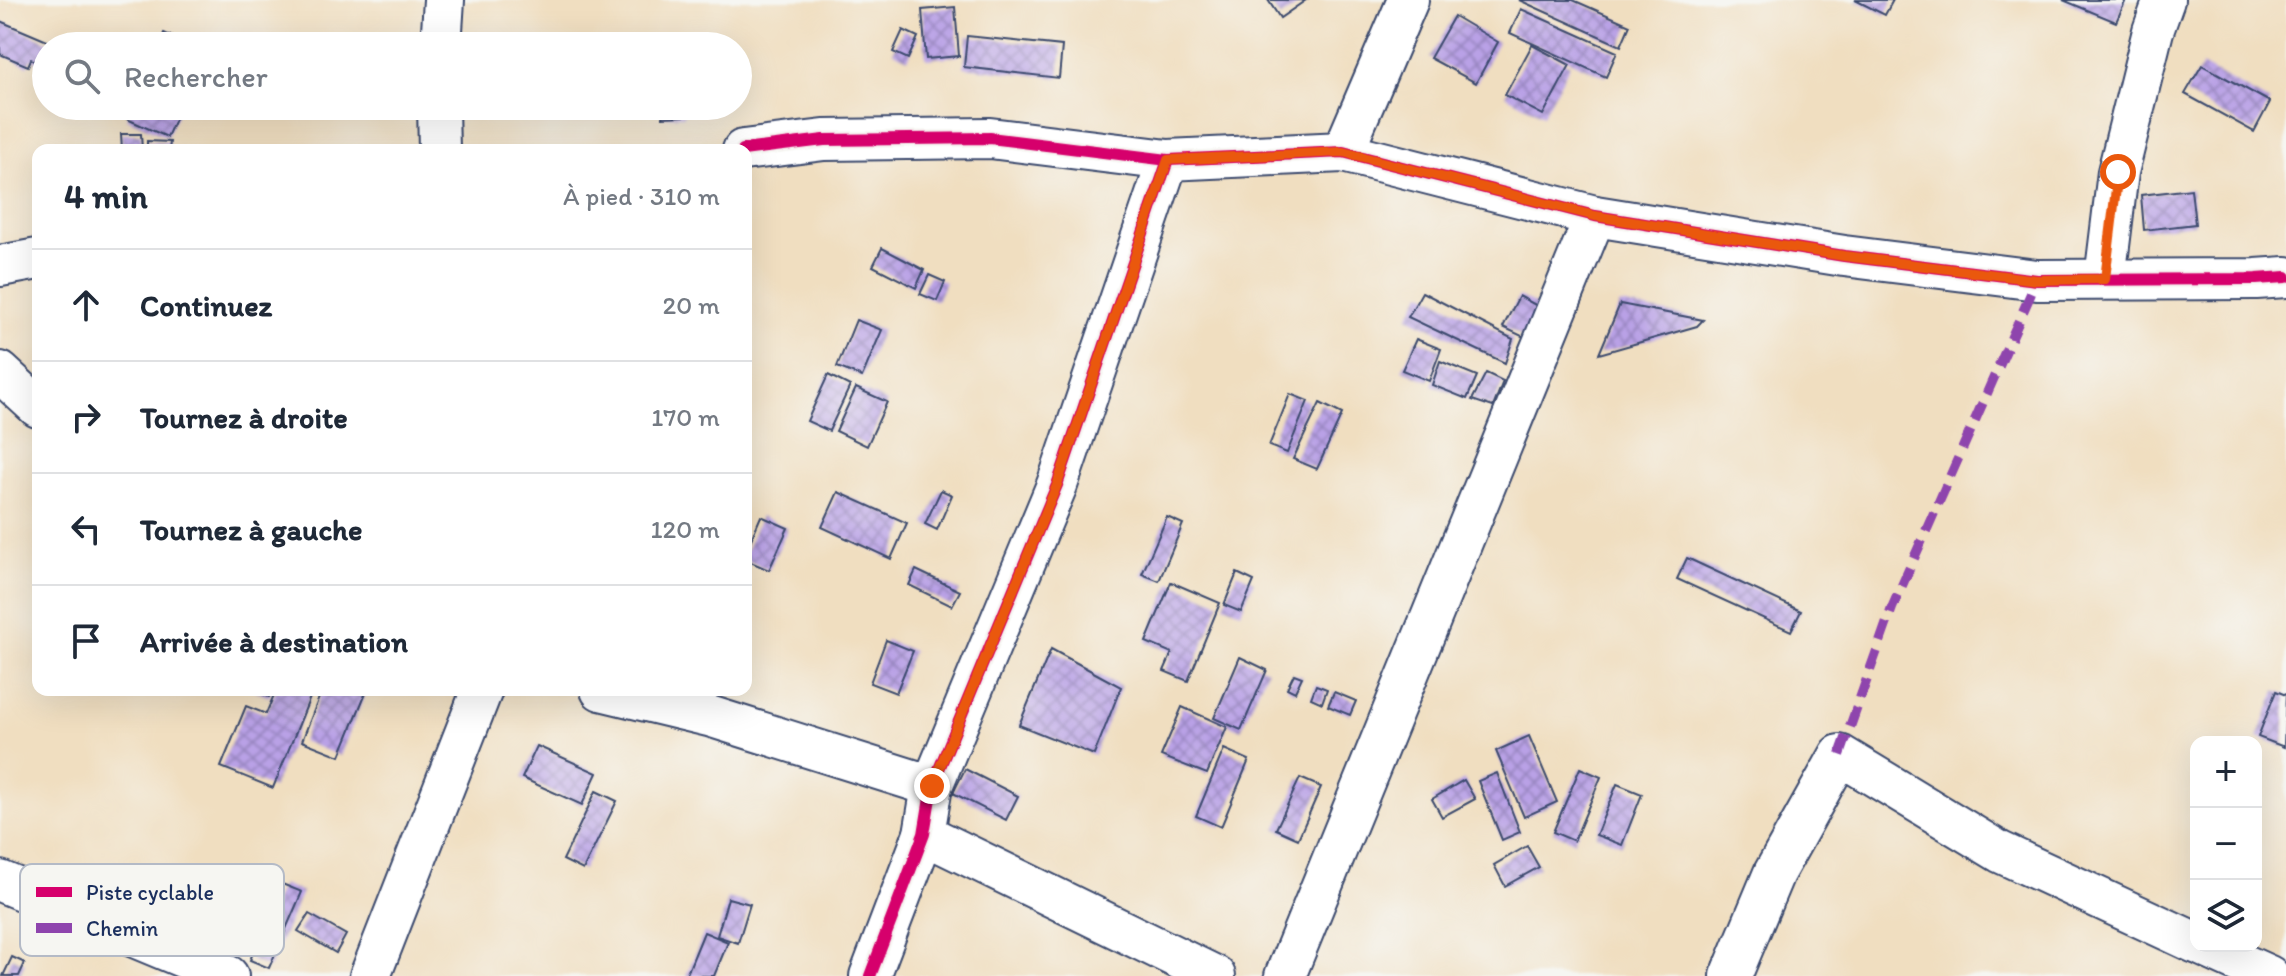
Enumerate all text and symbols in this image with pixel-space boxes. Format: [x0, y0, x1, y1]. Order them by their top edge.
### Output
search box [32, 32, 752, 120]
icon: search [60, 54, 104, 98]
text: Rechercher [124, 58, 268, 95]
route start [2100, 154, 2136, 190]
text: 4 min [64, 176, 148, 217]
text: À pied · 310 m [563, 180, 720, 212]
icon: ahead [64, 283, 108, 327]
text: Continuez [140, 287, 272, 324]
text: 20 m [663, 289, 720, 321]
icon: right [64, 395, 108, 439]
text: Tournez à droite [140, 399, 348, 436]
text: 170 m [651, 401, 720, 433]
icon: left [64, 507, 108, 551]
text: Tournez à gauche [140, 511, 362, 548]
text: 120 m [651, 513, 720, 545]
icon: arrive [64, 619, 108, 663]
text: Arrivée à destination [140, 623, 408, 660]
map controls [2190, 736, 2262, 952]
button: + [2190, 736, 2262, 808]
route end [914, 768, 950, 804]
button: − [2190, 808, 2262, 880]
legend [20, 864, 284, 956]
text: Piste cyclable [86, 879, 214, 906]
button: layers [2190, 880, 2262, 952]
text: Chemin [86, 915, 159, 942]

